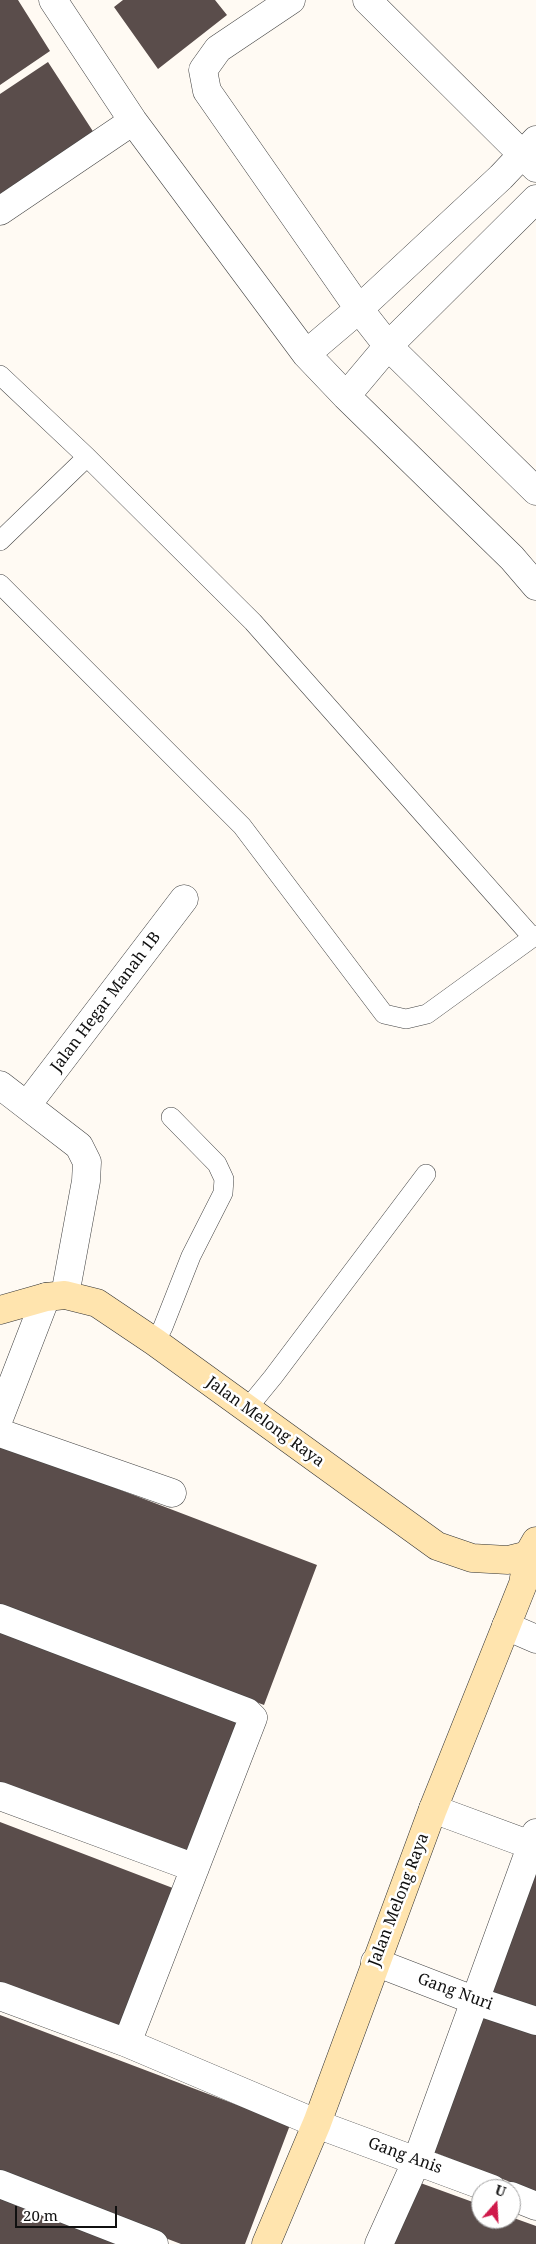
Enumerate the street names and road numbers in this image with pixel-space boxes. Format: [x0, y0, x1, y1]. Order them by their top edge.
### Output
street label: Jalan Hegar Manah 1B [47, 928, 165, 1076]
street label: Jalan Melong Raya [202, 1373, 328, 1471]
street label: Jalan Melong Raya [365, 1831, 433, 1969]
street label: Gang Nuri [415, 1970, 495, 2014]
street label: Gang Anis [365, 2134, 445, 2178]

